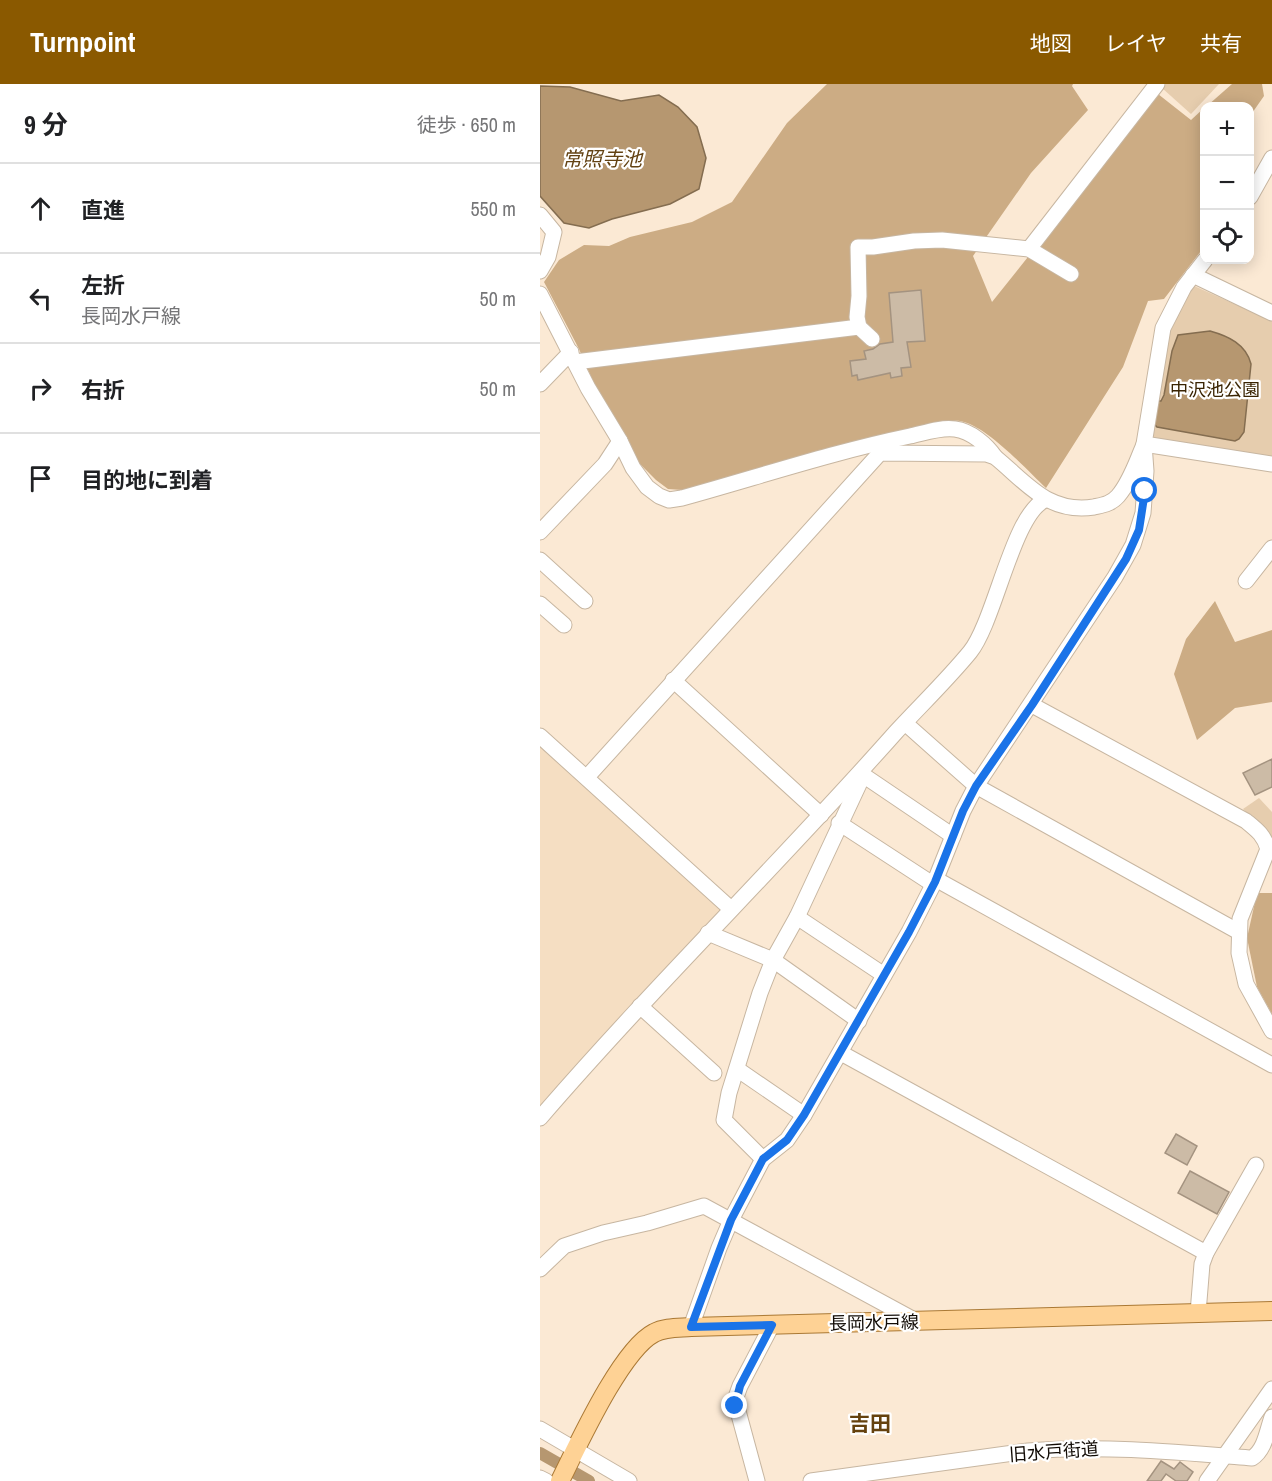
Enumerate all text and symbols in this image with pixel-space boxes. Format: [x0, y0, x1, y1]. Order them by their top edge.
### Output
text: Turnpoint [30, 23, 135, 61]
text: 地図 [1030, 29, 1072, 58]
text: レイヤ [1105, 29, 1167, 58]
text: 共有 [1200, 29, 1242, 58]
map controls [1200, 102, 1254, 264]
button: + [1200, 102, 1254, 156]
text: 9 分 [24, 107, 68, 142]
text: 徒歩 · 650 m [417, 111, 516, 138]
water label: 常照寺池 [562, 145, 644, 172]
button: − [1200, 156, 1254, 210]
icon: ahead [24, 192, 57, 225]
text: 直進 [81, 195, 125, 225]
text: 550 m [470, 195, 516, 222]
button: locate [1200, 210, 1254, 264]
text: 左折 [81, 270, 125, 300]
icon: left [24, 282, 57, 315]
text: 50 m [480, 285, 516, 312]
text: 長岡水戸線 [81, 302, 181, 329]
icon: right [24, 372, 57, 405]
text: 右折 [81, 375, 125, 405]
text: 50 m [480, 375, 516, 402]
park label: 中沢池公園 [1170, 377, 1260, 402]
icon: arrive [24, 462, 57, 495]
text: 目的地に到着 [81, 465, 213, 495]
route start [1131, 477, 1157, 503]
street label: 長岡水戸線 [829, 1309, 919, 1336]
route end [721, 1392, 747, 1418]
district label: 吉田 [849, 1409, 891, 1438]
street label: 旧水戸街道 [1008, 1436, 1100, 1467]

